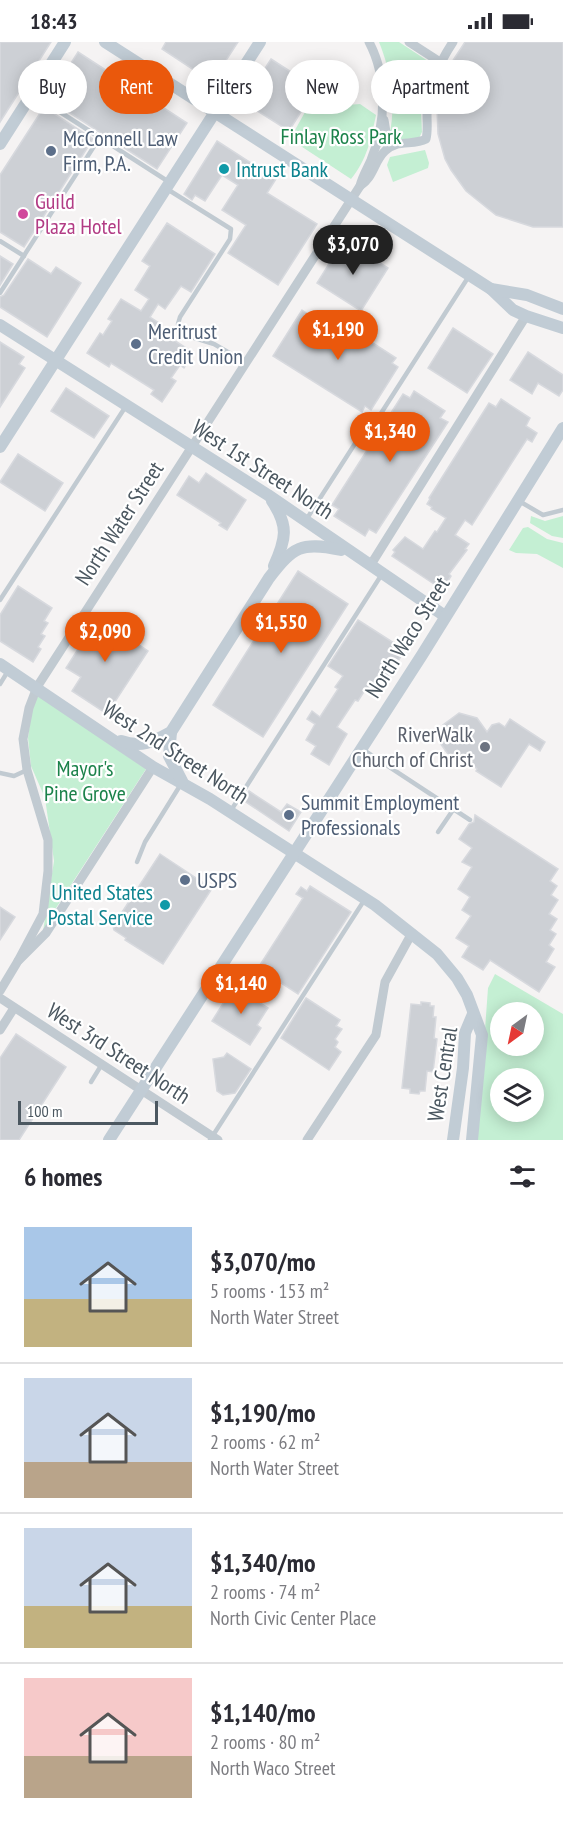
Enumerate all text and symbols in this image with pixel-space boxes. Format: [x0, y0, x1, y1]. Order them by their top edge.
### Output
text: 18:43 [30, 7, 78, 35]
chip: Buy [18, 60, 87, 114]
chip: Rent [99, 60, 174, 114]
chip: Filters [186, 60, 273, 114]
chip: New [285, 60, 359, 114]
chip: Apartment [371, 60, 490, 114]
park label: Finlay Ross Park [280, 122, 402, 150]
place label: McConnell Law Firm, P.A. [63, 124, 178, 177]
marker: McConnell Law Firm, P.A. [44, 144, 58, 158]
place label: Intrust Bank [236, 155, 328, 183]
marker: Intrust Bank [217, 162, 231, 176]
place label: Guild Plaza Hotel [35, 187, 122, 240]
marker: Guild Plaza Hotel [16, 207, 30, 221]
pin: $3,070 [304, 225, 402, 276]
text: $3,070 [327, 231, 379, 257]
pin: $1,190 [289, 310, 387, 361]
text: $1,190 [312, 316, 364, 342]
place label: Meritrust Credit Union [148, 317, 243, 370]
marker: Meritrust Credit Union [129, 337, 143, 351]
pin: $1,340 [341, 412, 439, 463]
street label: West 1st Street North [187, 413, 339, 525]
text: $1,340 [364, 418, 416, 444]
street label: North Water Street [69, 456, 169, 590]
street label: North Waco Street [359, 571, 455, 703]
pin: $1,550 [232, 603, 330, 654]
text: $1,550 [255, 609, 307, 635]
pin: $2,090 [56, 612, 154, 663]
text: $2,090 [79, 618, 131, 644]
street label: West 2nd Street North [98, 694, 254, 810]
place label: RiverWalk Church of Christ [352, 720, 473, 773]
marker: RiverWalk Church of Christ [478, 740, 492, 754]
park label: Mayor's Pine Grove [44, 754, 126, 807]
place label: Summit Employment Professionals [301, 788, 459, 841]
marker: Summit Employment Professionals [282, 808, 296, 822]
place label: USPS [197, 866, 237, 894]
marker: USPS [178, 873, 192, 887]
place label: United States Postal Service [48, 878, 153, 931]
marker: United States Postal Service [158, 898, 172, 912]
pin: $1,140 [192, 964, 290, 1015]
text: $1,140 [215, 970, 267, 996]
street label: West 3rd Street North [42, 996, 196, 1110]
north arrow [490, 1002, 544, 1056]
map controls [490, 1002, 544, 1122]
street label: West Central [421, 1024, 463, 1123]
button: layers [490, 1068, 544, 1122]
scale bar [18, 1098, 158, 1126]
text: 100 m [27, 1101, 62, 1121]
text: 6 homes [24, 1160, 102, 1193]
icon: filters [506, 1160, 539, 1193]
text: $3,070/mo [210, 1245, 316, 1278]
icon: home [72, 1251, 144, 1323]
text: 5 rooms · 153 m² [210, 1278, 329, 1304]
text: North Water Street [210, 1304, 339, 1330]
text: $1,190/mo [210, 1396, 316, 1429]
icon: home [72, 1402, 144, 1474]
text: 2 rooms · 62 m² [210, 1429, 320, 1455]
text: North Water Street [210, 1455, 339, 1481]
text: $1,340/mo [210, 1546, 316, 1579]
icon: home [72, 1552, 144, 1624]
text: 2 rooms · 74 m² [210, 1579, 320, 1605]
text: North Civic Center Place [210, 1605, 376, 1631]
text: $1,140/mo [210, 1696, 316, 1729]
icon: home [72, 1702, 144, 1774]
text: 2 rooms · 80 m² [210, 1729, 320, 1755]
text: North Waco Street [210, 1755, 335, 1781]

